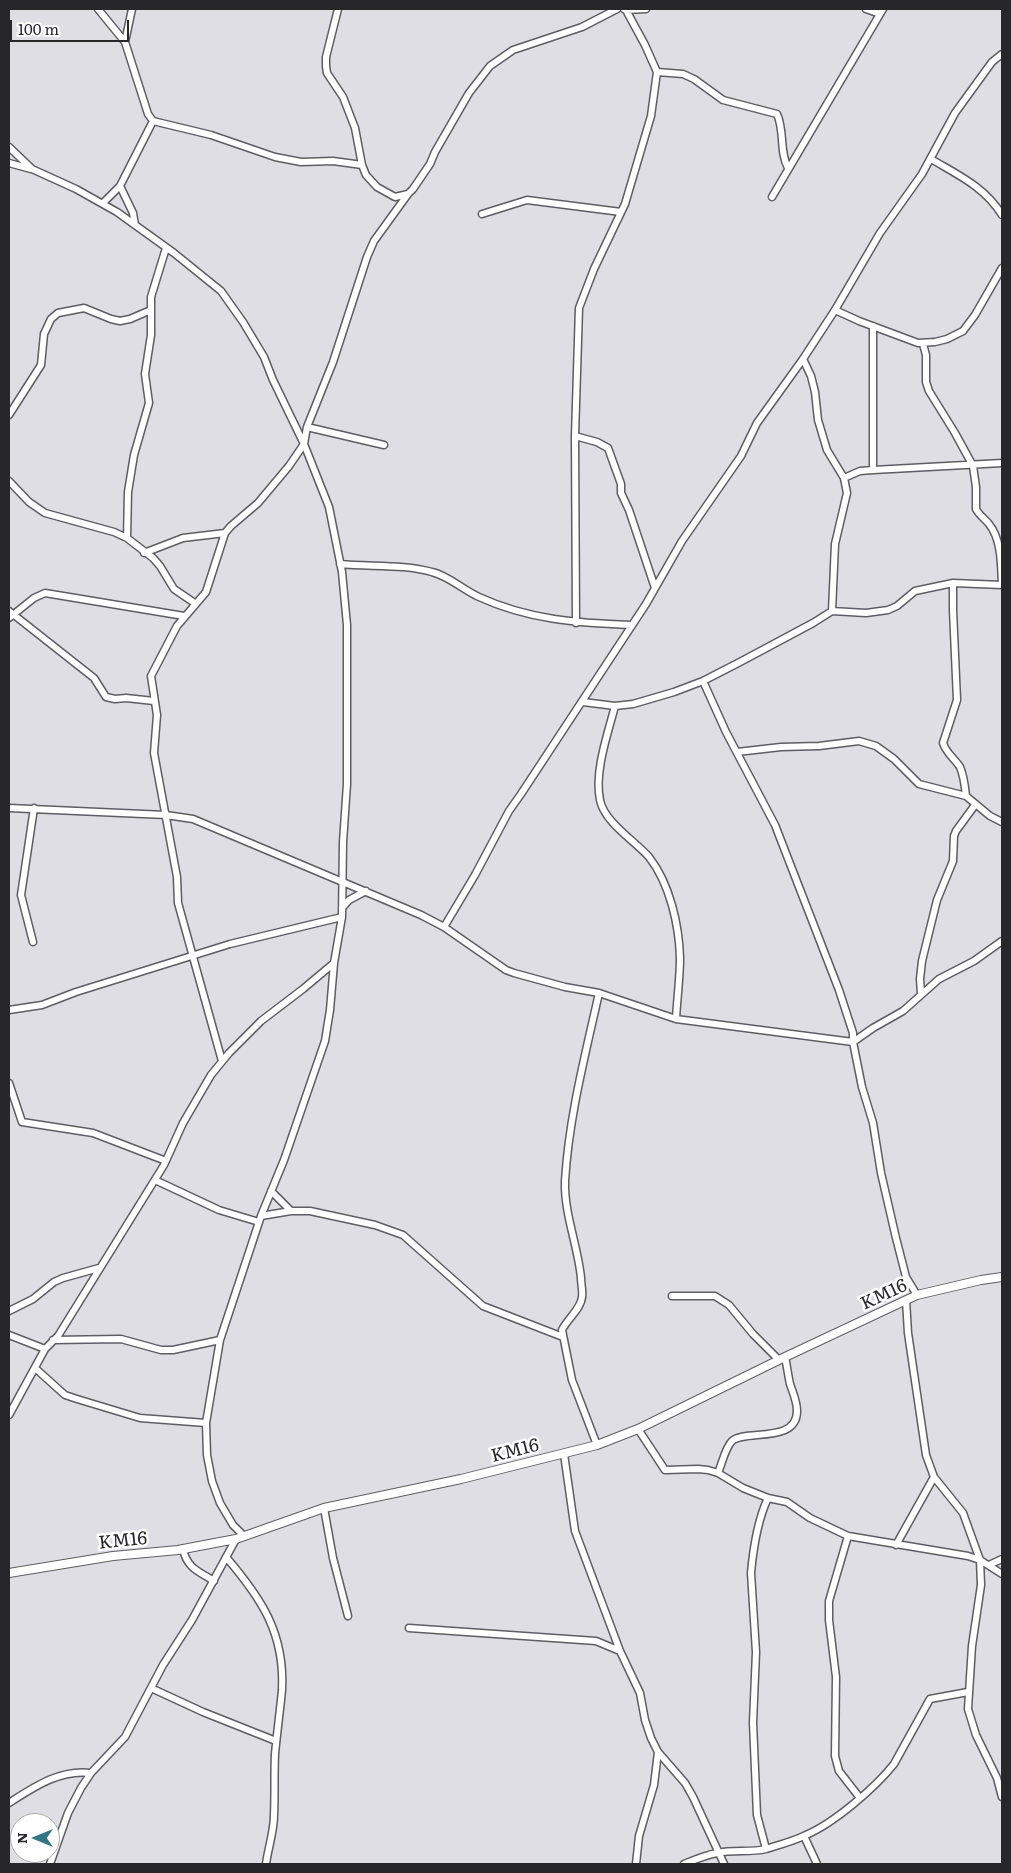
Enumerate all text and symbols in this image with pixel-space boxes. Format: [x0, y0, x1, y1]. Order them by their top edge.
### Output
scale bar [12, 10, 131, 42]
text: 100 m [18, 17, 59, 40]
street label: KM16 [857, 1275, 911, 1315]
street label: KM16 [489, 1435, 541, 1467]
street label: KM16 [98, 1528, 148, 1554]
north arrow [10, 1813, 60, 1863]
text: N [11, 1832, 31, 1844]

